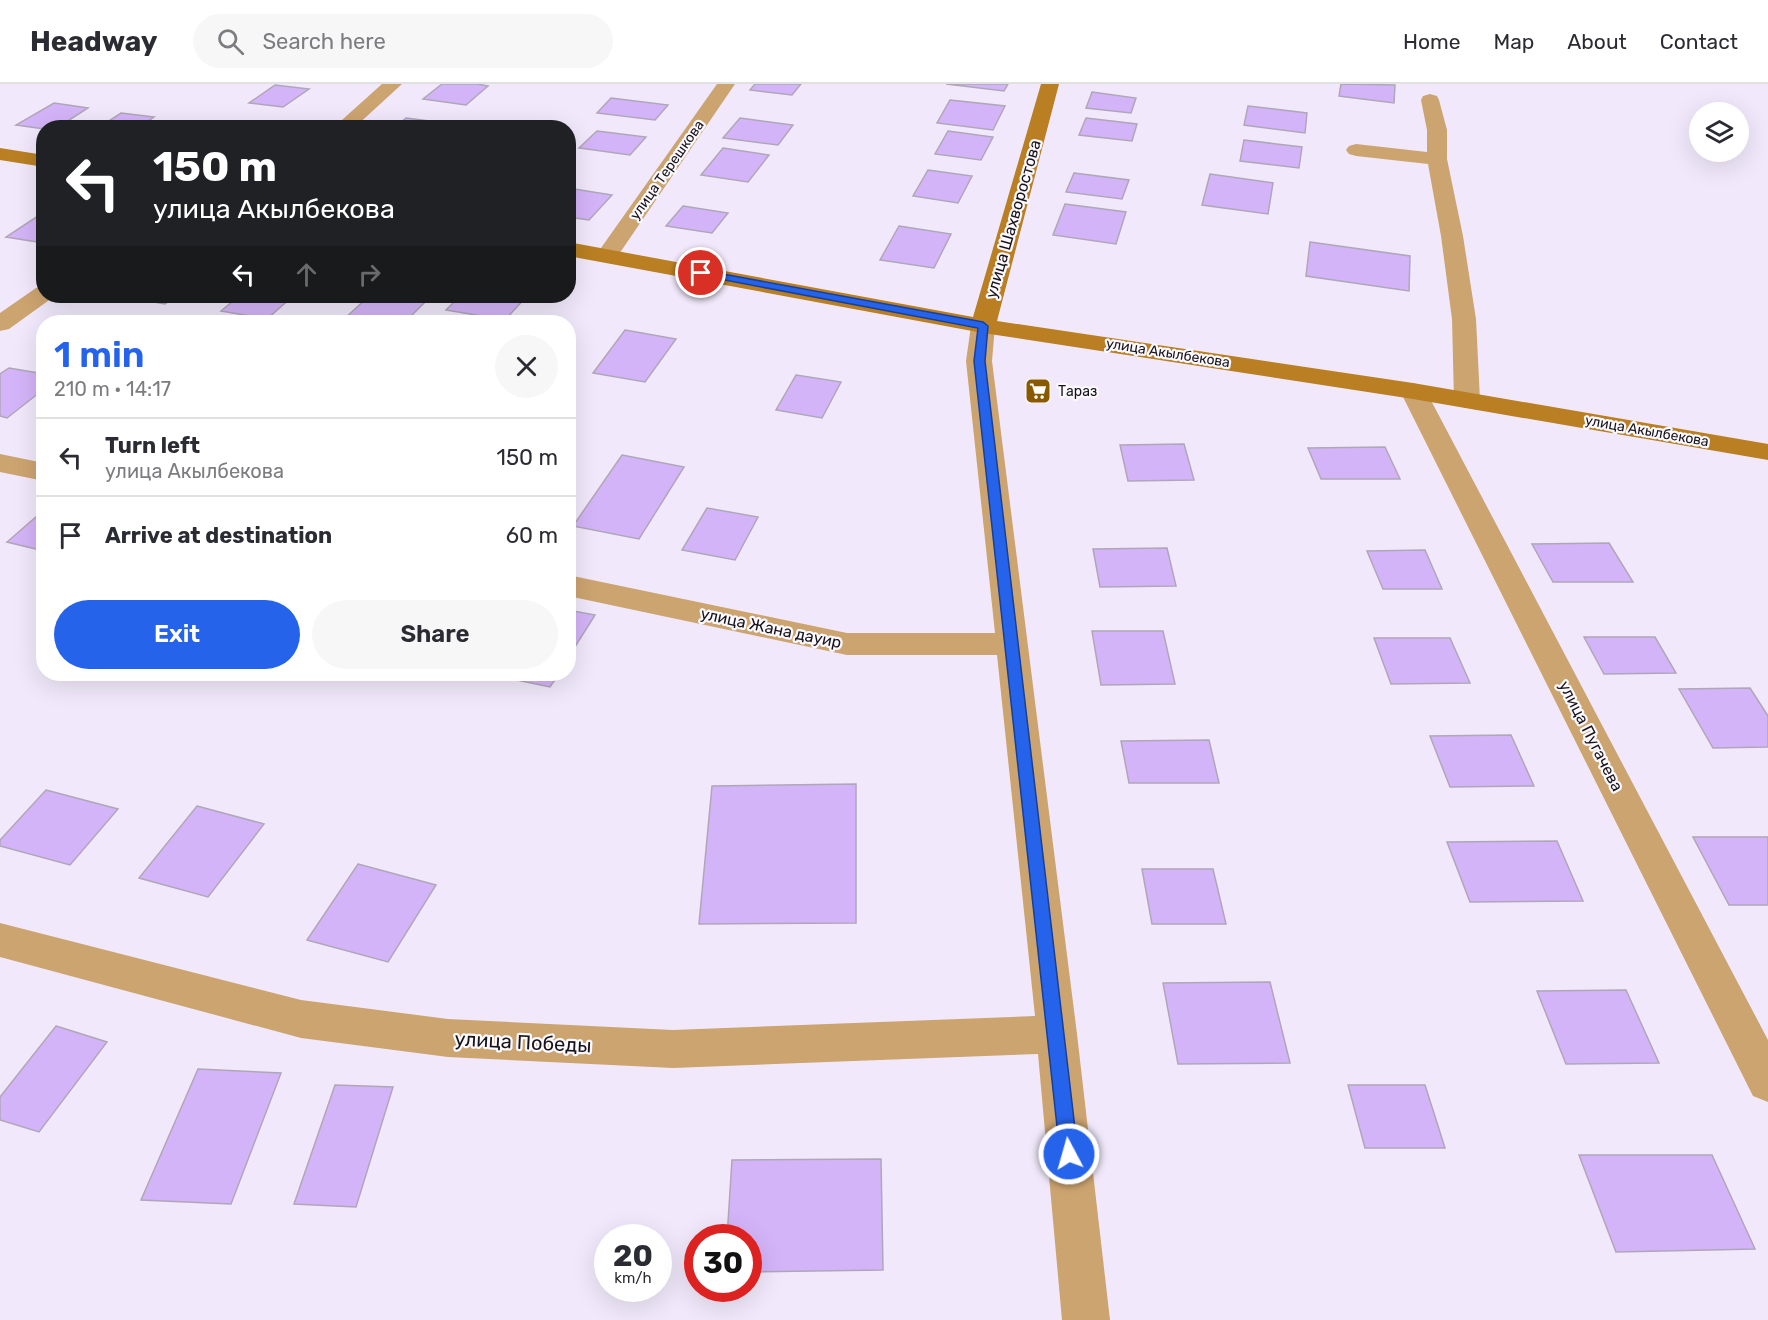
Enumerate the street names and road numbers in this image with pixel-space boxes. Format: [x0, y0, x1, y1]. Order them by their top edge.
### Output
street label: улица Терешкова [626, 117, 708, 223]
street label: улица Шахворостова [981, 138, 1045, 300]
street label: улица Акылбекова [1105, 335, 1231, 371]
street label: улица Акылбекова [1584, 412, 1710, 450]
street label: улица Жана дауир [699, 604, 843, 652]
street label: улица Пугачева [1555, 678, 1627, 794]
street label: улица Победы [454, 1026, 592, 1058]

